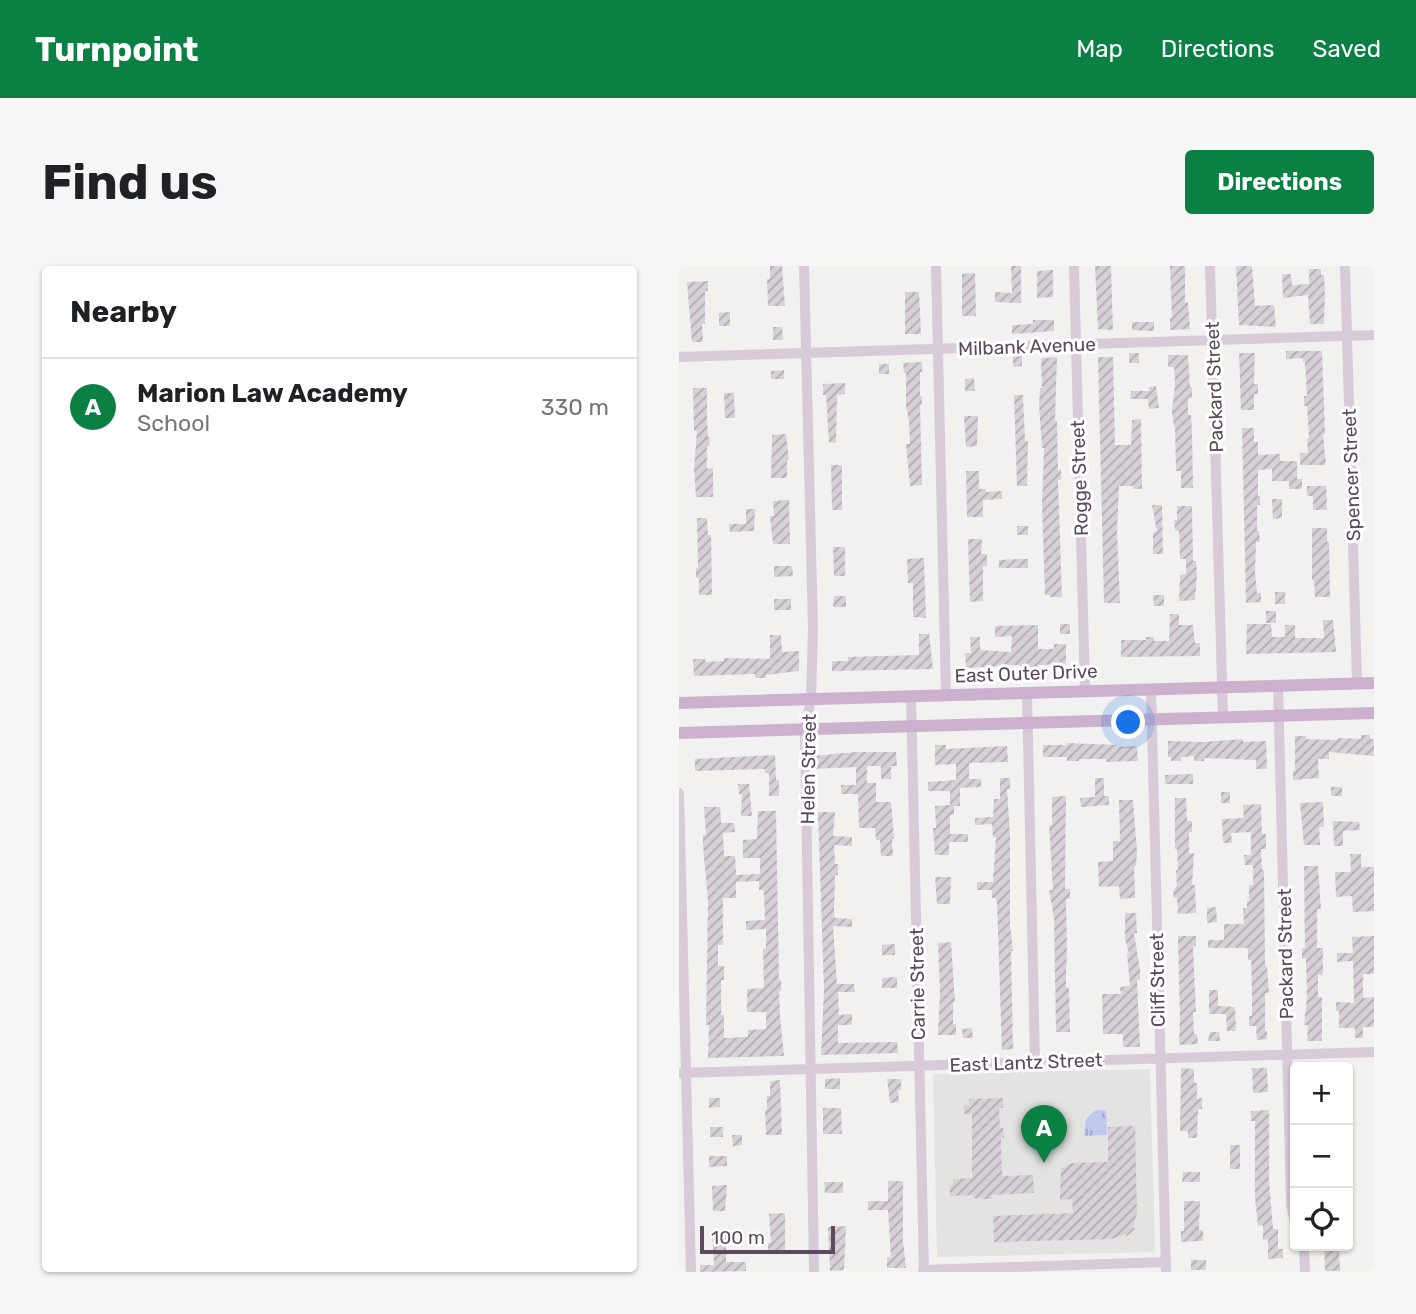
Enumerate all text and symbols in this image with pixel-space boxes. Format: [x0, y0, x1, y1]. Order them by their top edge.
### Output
text: Turnpoint [35, 30, 198, 69]
text: Map [1076, 35, 1123, 63]
text: Directions [1161, 35, 1274, 63]
text: Saved [1312, 35, 1381, 63]
button: Directions [1185, 150, 1374, 214]
text: Find us [42, 153, 218, 211]
text: Nearby [70, 294, 177, 330]
street label: Packard Street [1201, 321, 1228, 453]
street label: Milbank Avenue [958, 333, 1096, 360]
text: Marion Law Academy [137, 378, 408, 409]
text: A [85, 393, 101, 421]
text: 330 m [541, 393, 609, 421]
street label: Spencer Street [1338, 408, 1365, 542]
text: School [137, 409, 210, 437]
street label: Rogge Street [1066, 419, 1093, 536]
street label: East Outer Drive [954, 660, 1098, 687]
your location [1111, 705, 1145, 739]
street label: Helen Street [796, 713, 821, 824]
street label: Packard Street [1273, 888, 1298, 1020]
street label: Carrie Street [905, 927, 930, 1040]
street label: Cliff Street [1145, 932, 1170, 1027]
street label: East Lantz Street [949, 1048, 1103, 1077]
map controls [1290, 1062, 1353, 1251]
button: + [1290, 1062, 1353, 1125]
pin: A [1021, 1105, 1067, 1163]
button: − [1290, 1125, 1353, 1188]
button: locate [1290, 1188, 1353, 1251]
scale bar [700, 1223, 835, 1255]
text: 100 m [711, 1226, 765, 1249]

